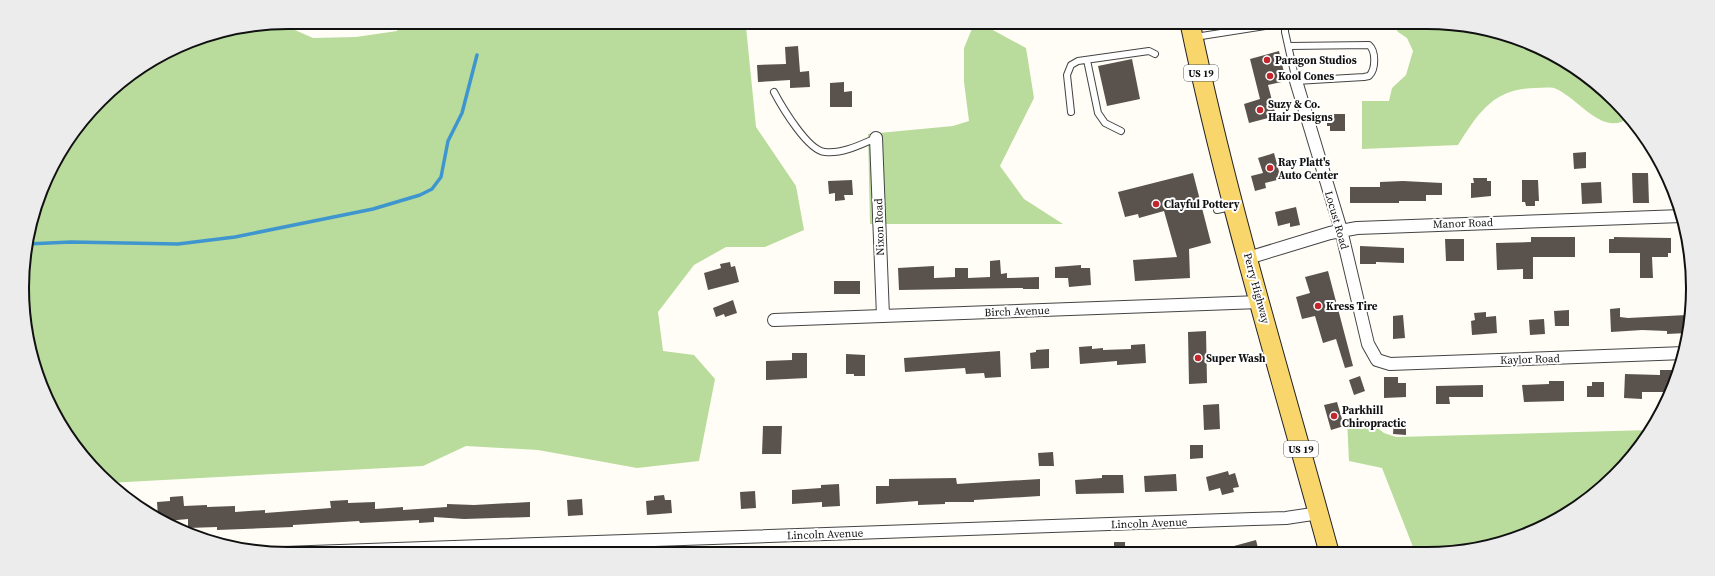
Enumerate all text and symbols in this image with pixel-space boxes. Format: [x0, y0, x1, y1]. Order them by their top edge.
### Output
place label: Paragon Studios [1275, 53, 1357, 68]
marker: Paragon Studios [1262, 55, 1272, 65]
road number: US 19 [1184, 65, 1218, 81]
place label: Kool Cones [1278, 69, 1334, 84]
marker: Kool Cones [1265, 71, 1275, 81]
place label: Suzy & Co. Hair Designs [1268, 97, 1333, 125]
marker: Suzy & Co. Hair Designs [1255, 105, 1265, 115]
place label: Ray Platt's Auto Center [1278, 155, 1339, 183]
marker: Ray Platt's Auto Center [1265, 163, 1275, 173]
street label: Locust Road [1321, 189, 1352, 252]
street label: Nixon Road [871, 197, 888, 256]
place label: Clayful Pottery [1164, 197, 1240, 212]
marker: Clayful Pottery [1151, 199, 1161, 209]
street label: Manor Road [1433, 215, 1494, 232]
street label: Perry Highway [1240, 251, 1273, 326]
place label: Kress Tire [1326, 299, 1378, 314]
marker: Kress Tire [1313, 301, 1323, 311]
street label: Birch Avenue [984, 303, 1050, 320]
place label: Super Wash [1206, 351, 1266, 366]
street label: Kaylor Road [1500, 351, 1561, 368]
marker: Super Wash [1193, 353, 1203, 363]
place label: Parkhill Chiropractic [1342, 403, 1407, 431]
marker: Parkhill Chiropractic [1329, 411, 1339, 421]
road number: US 19 [1284, 441, 1318, 457]
street label: Lincoln Avenue [1111, 515, 1188, 532]
street label: Lincoln Avenue [787, 526, 864, 543]

